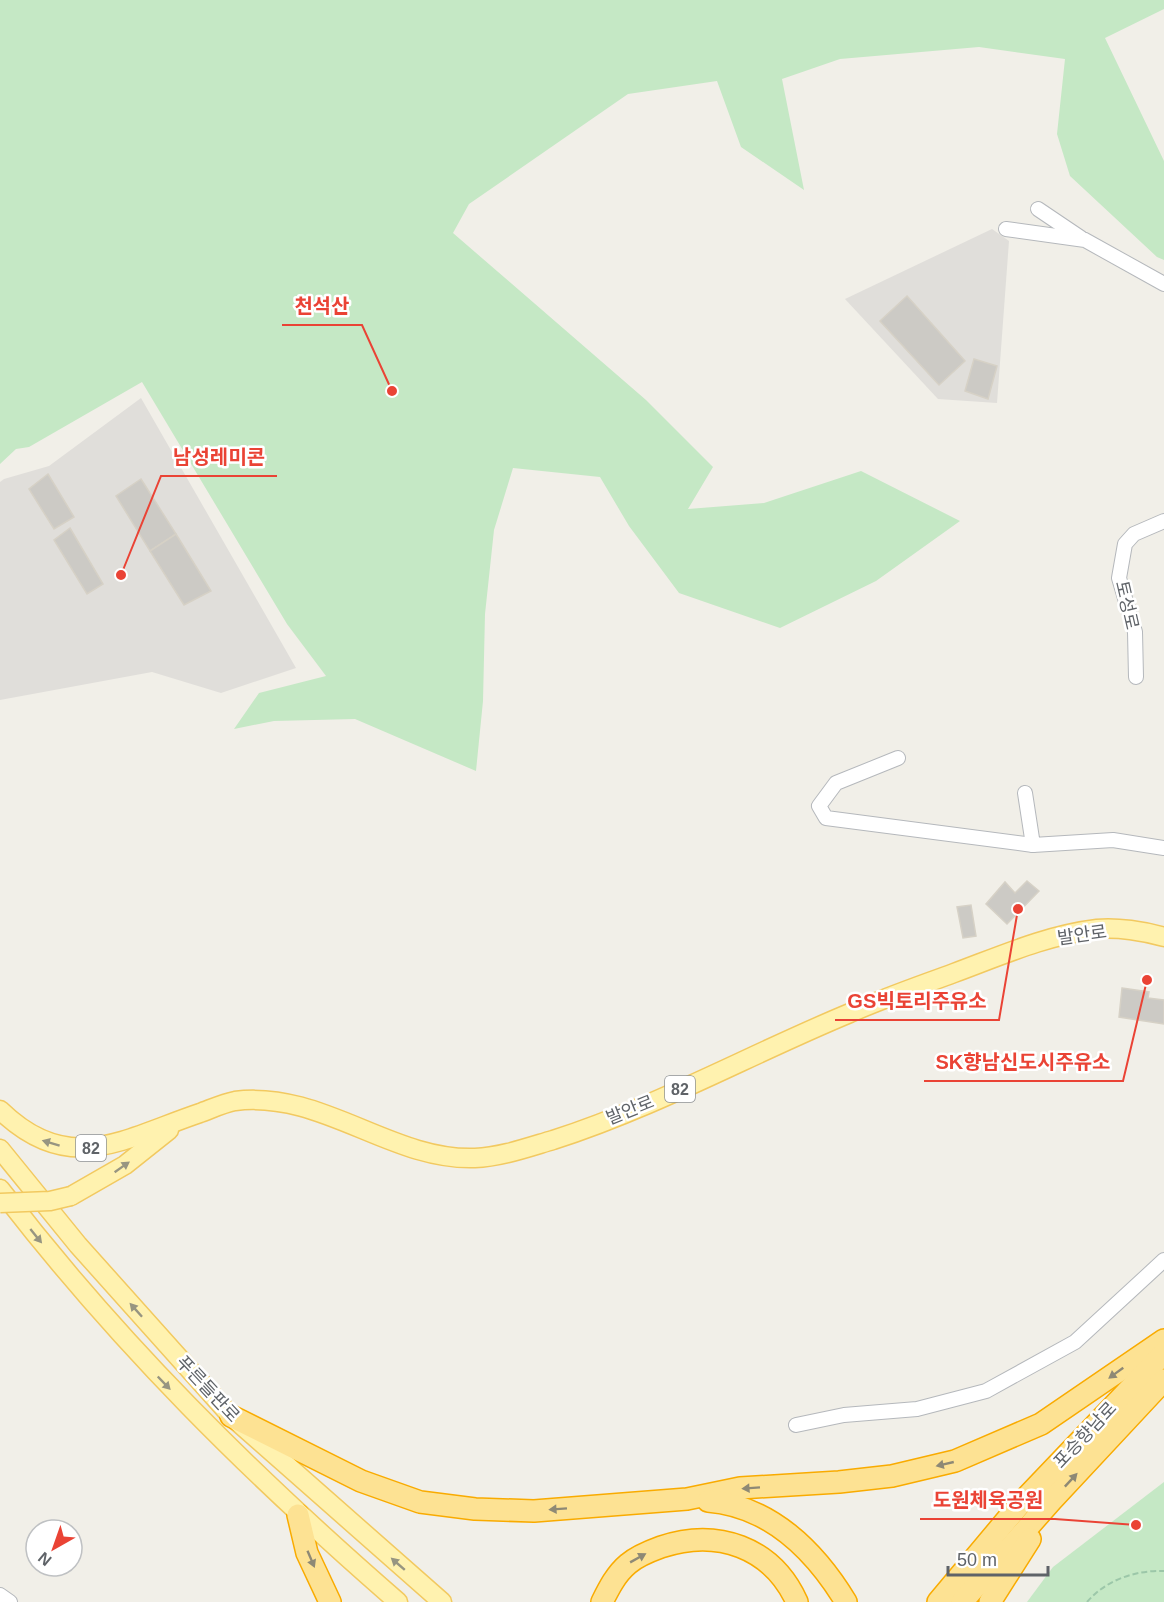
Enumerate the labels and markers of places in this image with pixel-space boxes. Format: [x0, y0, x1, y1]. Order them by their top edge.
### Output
callout: 천석산 [282, 287, 362, 325]
callout: 남성레미콘 [161, 438, 277, 476]
callout: GS빅토리주유소 [835, 982, 999, 1020]
callout: SK향남신도시주유소 [924, 1043, 1123, 1081]
callout: 도원체육공원 [920, 1481, 1055, 1519]

